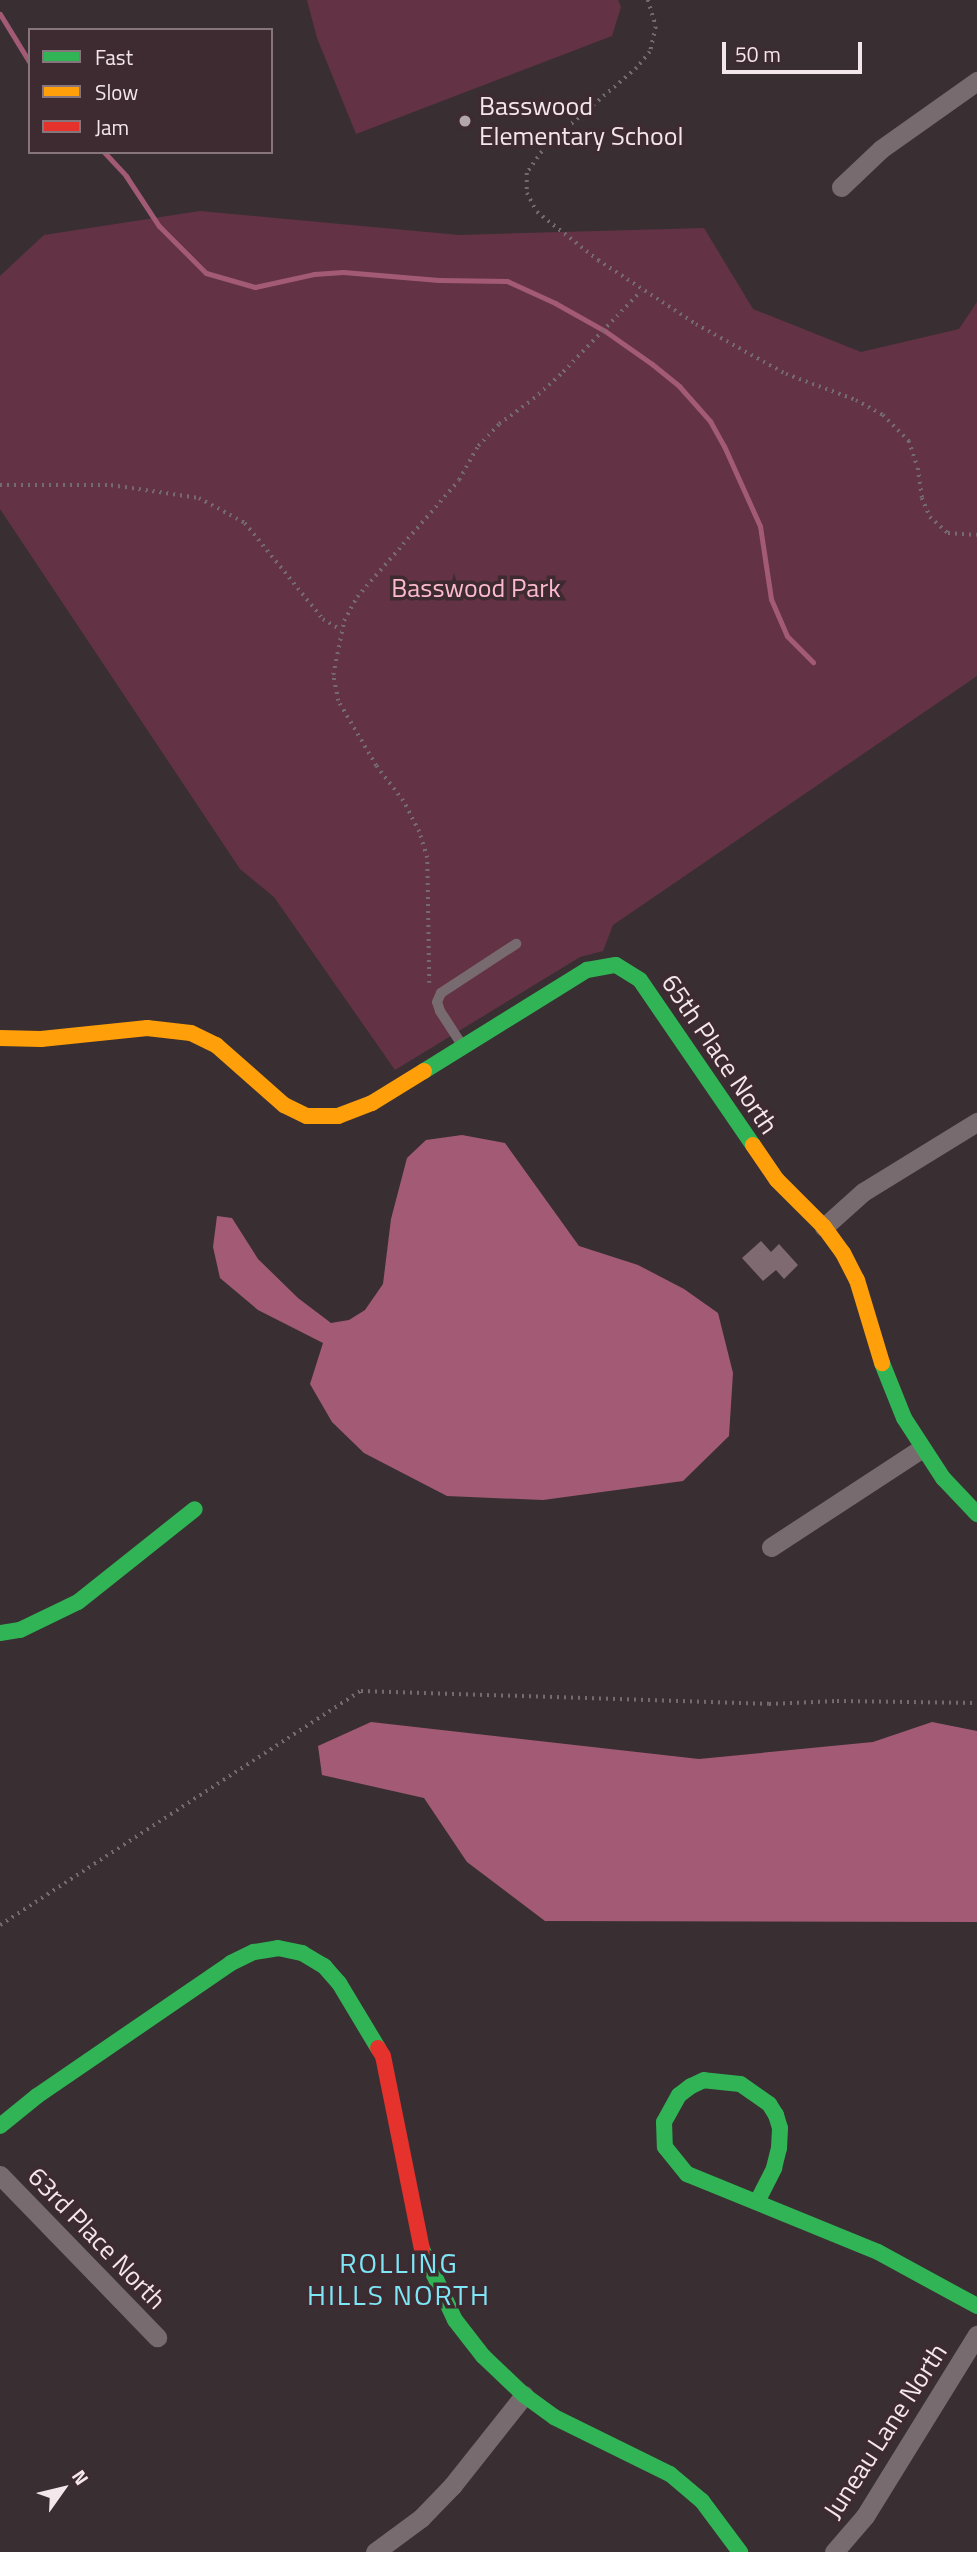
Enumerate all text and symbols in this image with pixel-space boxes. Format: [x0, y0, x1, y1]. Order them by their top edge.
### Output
legend [28, 28, 273, 154]
scale bar [725, 28, 865, 72]
text: 50 m [735, 38, 781, 70]
text: Fast [95, 41, 133, 73]
text: Slow [95, 76, 138, 108]
place label: Basswood Elementary School [479, 90, 684, 152]
text: Jam [95, 111, 129, 143]
marker: Basswood Elementary School [457, 113, 473, 129]
park label: Basswood Park [391, 572, 561, 604]
street label: 65th Place North [655, 968, 785, 1140]
street label: 63rd Place North [22, 2161, 172, 2315]
district label: ROLLING HILLS NORTH [308, 2246, 490, 2312]
street label: Juneau Lane North [817, 2338, 953, 2524]
north arrow [28, 2454, 98, 2524]
text: N [65, 2463, 97, 2491]

